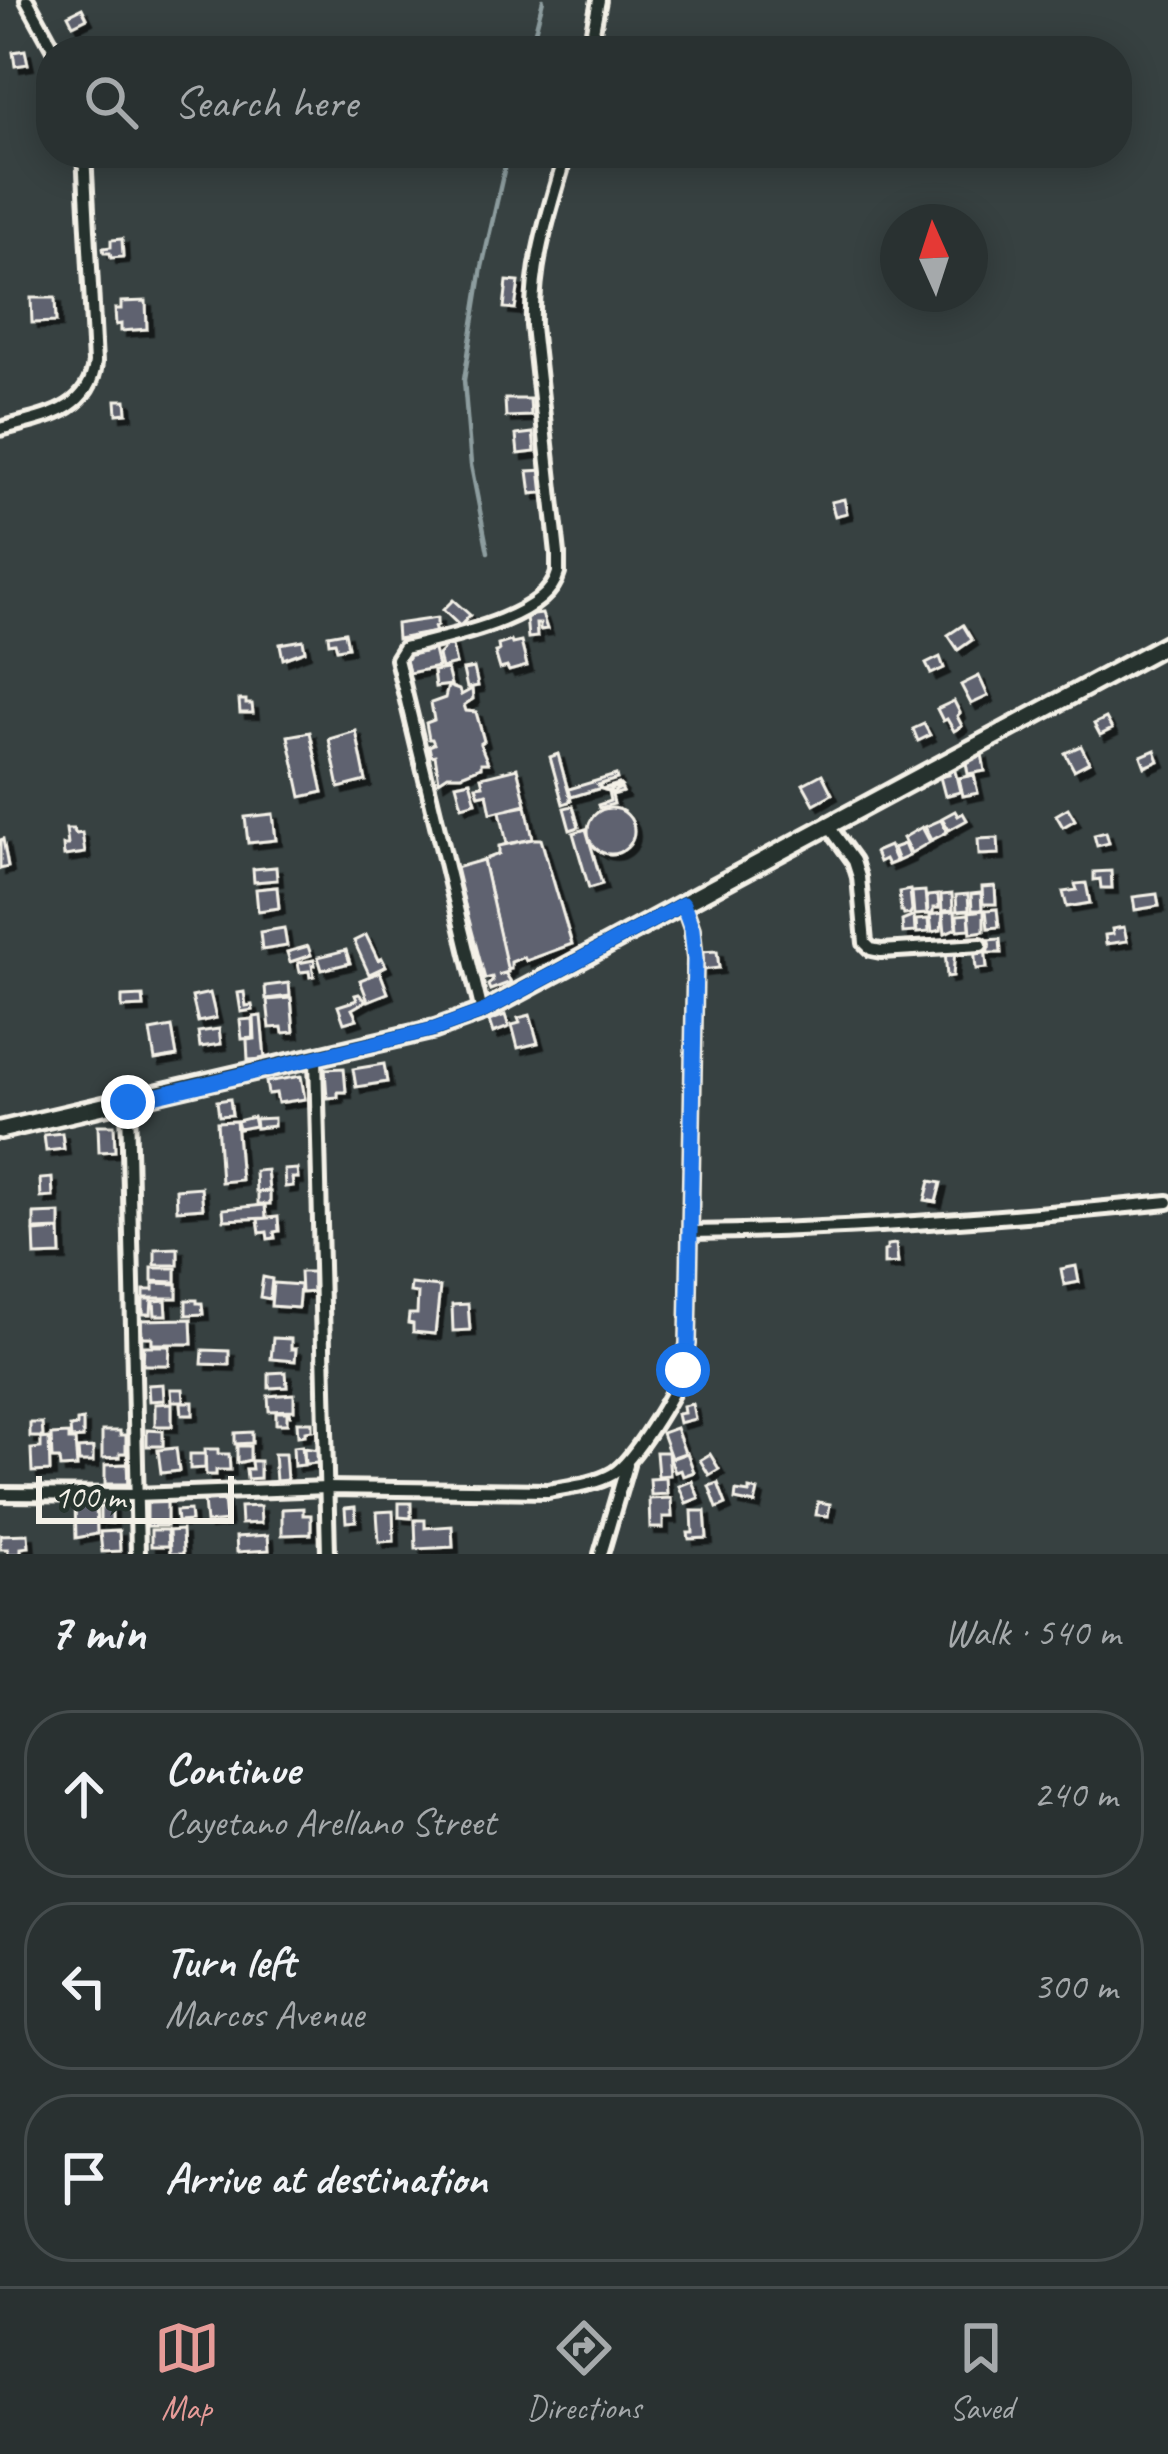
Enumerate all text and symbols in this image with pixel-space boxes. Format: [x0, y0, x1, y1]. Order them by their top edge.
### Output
search box [36, 36, 1132, 168]
icon: search [78, 69, 144, 135]
text: Search here [174, 74, 357, 131]
north arrow [880, 204, 988, 312]
route end [101, 1075, 155, 1129]
route start [656, 1343, 710, 1397]
scale bar [36, 1470, 234, 1523]
text: 100 m [54, 1476, 125, 1518]
text: 7 min [48, 1600, 146, 1664]
text: Walk · 540 m [944, 1608, 1120, 1657]
text: Continue [165, 1741, 299, 1798]
icon: ahead [51, 1761, 117, 1827]
text: 240 m [1033, 1770, 1117, 1819]
text: Cayetano Arellano Street [165, 1798, 495, 1847]
text: Turn left [165, 1933, 295, 1990]
icon: left [51, 1953, 117, 2019]
text: 300 m [1033, 1962, 1117, 2011]
text: Marcos Avenue [165, 1990, 364, 2039]
icon: arrive [51, 2145, 117, 2211]
text: Arrive at destination [165, 2150, 487, 2207]
tab: Map [154, 2315, 220, 2429]
tab: Directions [527, 2315, 641, 2429]
tab: Saved [948, 2315, 1014, 2429]

